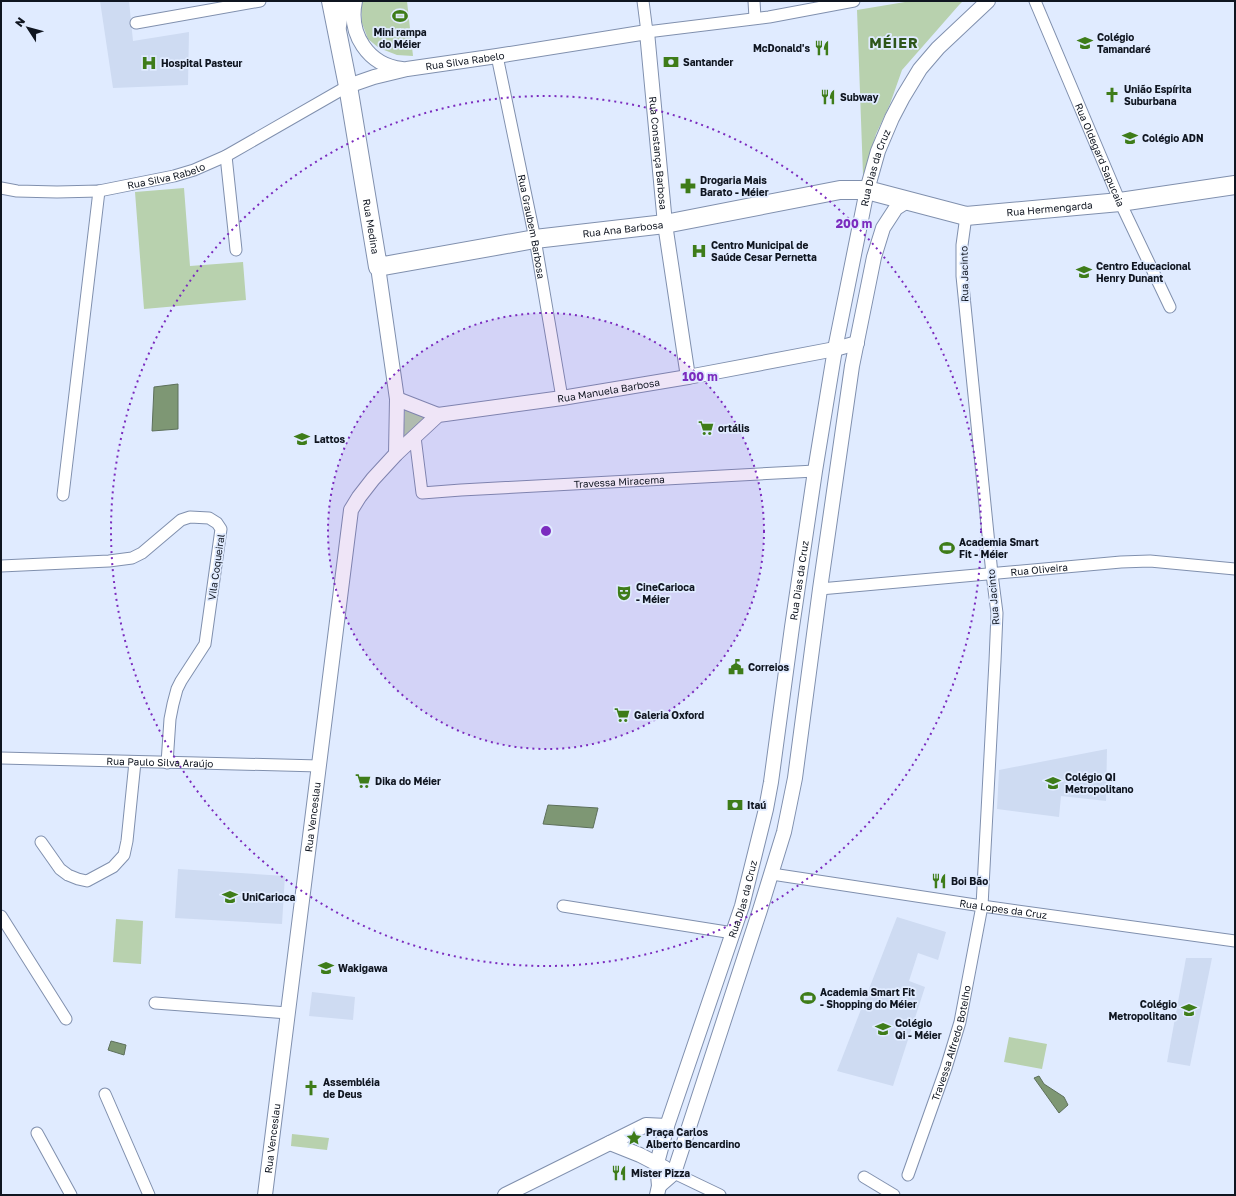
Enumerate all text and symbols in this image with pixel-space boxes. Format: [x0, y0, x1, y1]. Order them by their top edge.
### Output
sports icon: Mini rampa do Méier [391, 7, 409, 25]
north arrow [8, 8, 48, 48]
text: N [12, 15, 27, 29]
place label: Mini rampa do Méier [373, 26, 427, 50]
place label: Colégio Tamandaré [1097, 31, 1151, 55]
district label: MÉIER [869, 34, 919, 51]
school or university icon: Colégio Tamandaré [1076, 34, 1094, 52]
restaurant icon: McDonald's [813, 39, 831, 57]
place label: McDonald's [753, 42, 810, 54]
street label: Rua Silva Rabelo [425, 49, 505, 72]
bank icon: Santander [662, 53, 680, 71]
hospital icon: Hospital Pasteur [140, 54, 158, 72]
place label: Santander [683, 56, 733, 68]
place label: Hospital Pasteur [161, 57, 242, 69]
place label: União Espírita Suburbana [1124, 83, 1192, 107]
church icon: União Espírita Suburbana [1103, 86, 1121, 104]
restaurant icon: Subway [819, 88, 837, 106]
place label: Subway [840, 91, 878, 103]
street label: Rua Constança Barbosa [647, 96, 670, 210]
street label: Rua Oldegard Sapucaia [1073, 101, 1127, 209]
street label: Rua Dias da Cruz [858, 127, 893, 207]
school or university icon: Colégio ADN [1121, 129, 1139, 147]
place label: Colégio ADN [1142, 132, 1204, 144]
street label: Rua Silva Rabelo [126, 160, 207, 191]
street label: Rua Graubem Barbosa [516, 173, 548, 280]
place label: Drogaria Mais Barato - Méier [700, 174, 769, 198]
pharmacy icon: Drogaria Mais Barato - Méier [679, 177, 697, 195]
street label: Rua Medina [361, 198, 382, 255]
street label: Rua Hermengarda [1006, 199, 1093, 218]
text: 200 m [836, 216, 872, 231]
street label: Rua Ana Barbosa [582, 218, 664, 239]
place label: Centro Municipal de Saúde Cesar Pernetta [711, 239, 817, 263]
hospital icon: Centro Municipal de Saúde Cesar Pernetta [690, 242, 708, 260]
street label: Rua Jacinto [958, 246, 970, 302]
place label: Centro Educacional Henry Dunant [1096, 260, 1191, 284]
school or university icon: Centro Educacional Henry Dunant [1075, 263, 1093, 281]
text: 100 m [682, 369, 718, 384]
street label: Rua Manuela Barbosa [556, 376, 661, 405]
supermarket icon: ortális [697, 419, 715, 437]
place label: ortális [718, 422, 750, 434]
school or university icon: Lattos [293, 430, 311, 448]
place label: Lattos [314, 433, 346, 445]
street label: Travessa Miracema [573, 473, 665, 490]
centre of rings [539, 524, 553, 538]
street label: Vila Coqueiral [205, 533, 227, 601]
place label: Academia Smart Fit - Méier [959, 536, 1039, 560]
sports icon: Academia Smart Fit - Méier [938, 539, 956, 557]
street label: Rua Dias da Cruz [787, 540, 811, 621]
street label: Rua Oliveira [1010, 561, 1068, 578]
street label: Rua Jacinto [985, 568, 1001, 626]
place label: CineCarioca - Méier [636, 581, 695, 605]
theatre icon: CineCarioca - Méier [615, 584, 633, 602]
public building icon: Correios [727, 658, 745, 676]
place label: Correios [748, 661, 789, 673]
supermarket icon: Galeria Oxford [613, 706, 631, 724]
place label: Galeria Oxford [634, 709, 704, 721]
street label: Rua Paulo Silva Araújo [106, 755, 214, 769]
place label: Colégio QI Metropolitano [1065, 771, 1134, 795]
supermarket icon: Dika do Méier [354, 772, 372, 790]
school or university icon: Colégio QI Metropolitano [1044, 774, 1062, 792]
place label: Dika do Méier [375, 775, 441, 787]
street label: Rua Venceslau [302, 781, 323, 853]
bank icon: Itaú [726, 796, 744, 814]
place label: Itaú [747, 799, 766, 811]
street label: Rua Dias da Cruz [726, 859, 759, 939]
restaurant icon: Boi Bão [930, 872, 948, 890]
place label: Boi Bão [951, 875, 988, 887]
school or university icon: UniCarioca [221, 888, 239, 906]
place label: UniCarioca [242, 891, 295, 903]
street label: Rua Lopes da Cruz [959, 897, 1048, 921]
school or university icon: Wakigawa [317, 959, 335, 977]
place label: Wakigawa [338, 962, 388, 974]
street label: Travessa Alfredo Botelho [929, 984, 973, 1103]
place label: Academia Smart Fit - Shopping do Méier [820, 986, 917, 1010]
sports icon: Academia Smart Fit - Shopping do Méier [799, 989, 817, 1007]
place label: Colégio Metropolitano [1108, 998, 1177, 1022]
school or university icon: Colégio Metropolitano [1180, 1001, 1198, 1019]
place label: Colégio Qi - Méier [895, 1017, 942, 1041]
school or university icon: Colégio Qi - Méier [874, 1020, 892, 1038]
place label: Assembléia de Deus [323, 1076, 380, 1100]
church icon: Assembléia de Deus [302, 1079, 320, 1097]
street label: Rua Venceslau [262, 1103, 282, 1174]
place label: Praça Carlos Alberto Bencardino [646, 1126, 740, 1150]
place icon: Praça Carlos Alberto Bencardino [625, 1129, 643, 1147]
restaurant icon: Mister Pizza [610, 1164, 628, 1182]
place label: Mister Pizza [631, 1167, 690, 1179]

